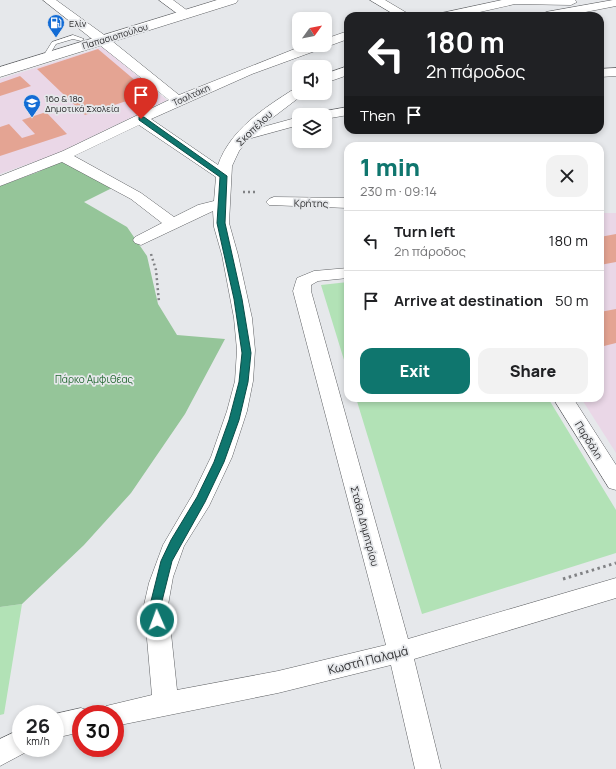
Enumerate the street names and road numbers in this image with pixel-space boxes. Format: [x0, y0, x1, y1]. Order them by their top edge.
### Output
street label: Παπασιοπούλου [81, 20, 149, 52]
street label: Τσαλτάκη [170, 81, 212, 109]
street label: Σκοπέλου [233, 107, 275, 149]
street label: Κρήτης [294, 196, 329, 210]
street label: Παρδάλη [572, 418, 606, 462]
street label: Στάθη Δημητρίου [348, 484, 382, 568]
street label: Κωστή Παλαμά [326, 642, 410, 678]

